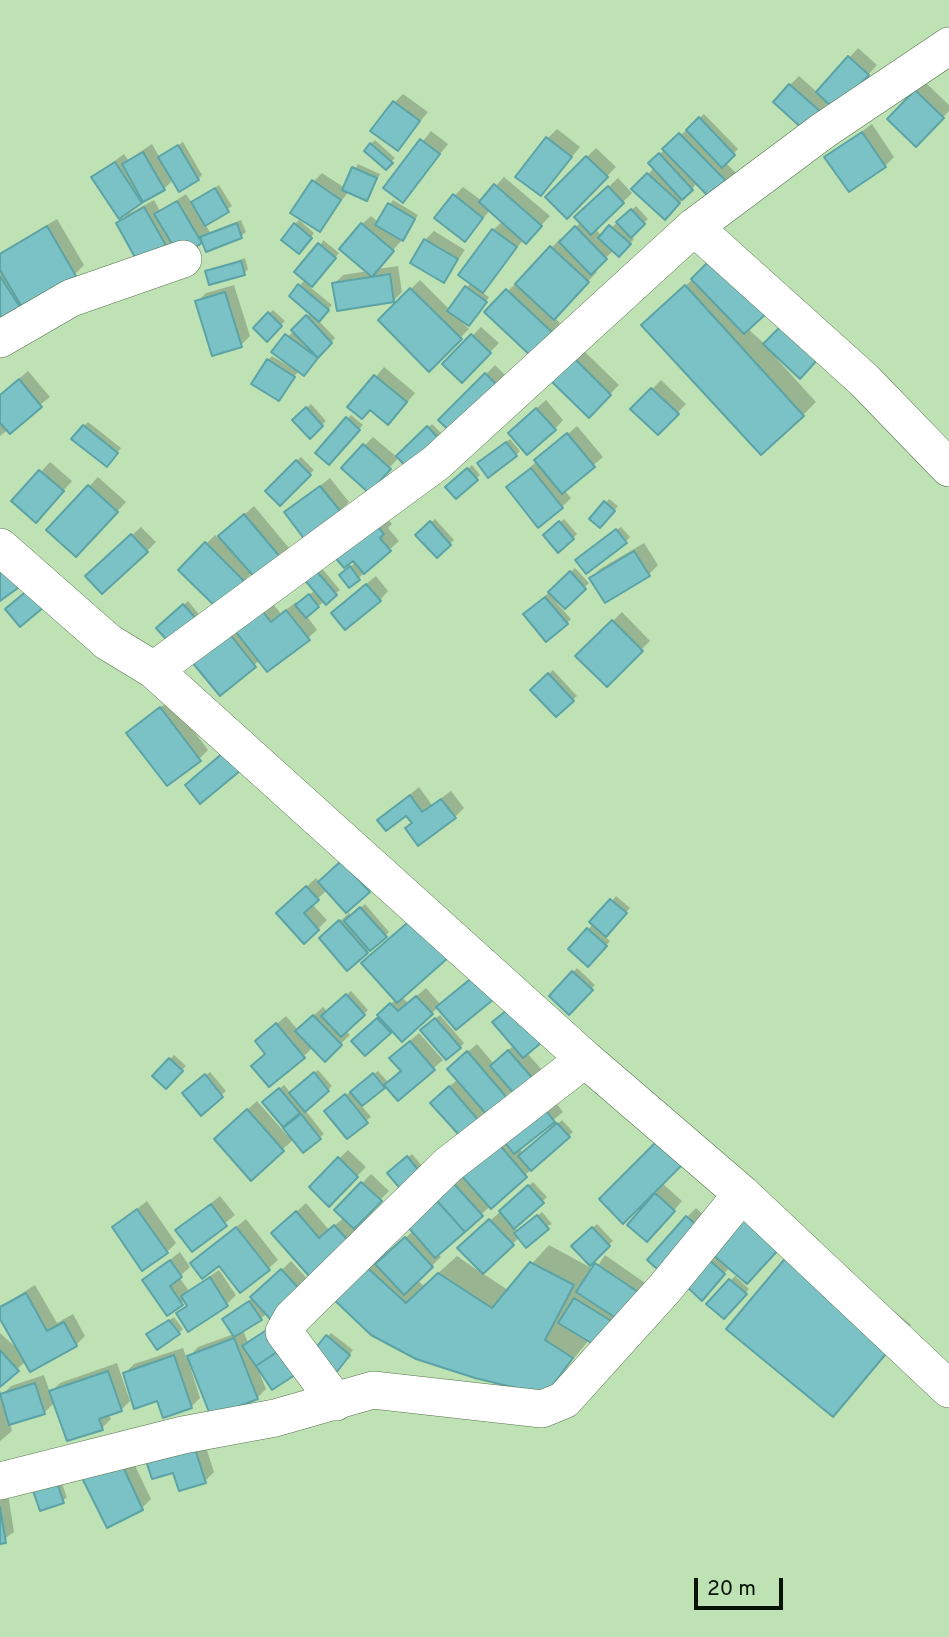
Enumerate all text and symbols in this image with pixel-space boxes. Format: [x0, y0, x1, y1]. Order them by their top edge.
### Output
scale bar [697, 1564, 786, 1608]
text: 20 m [707, 1576, 756, 1603]

